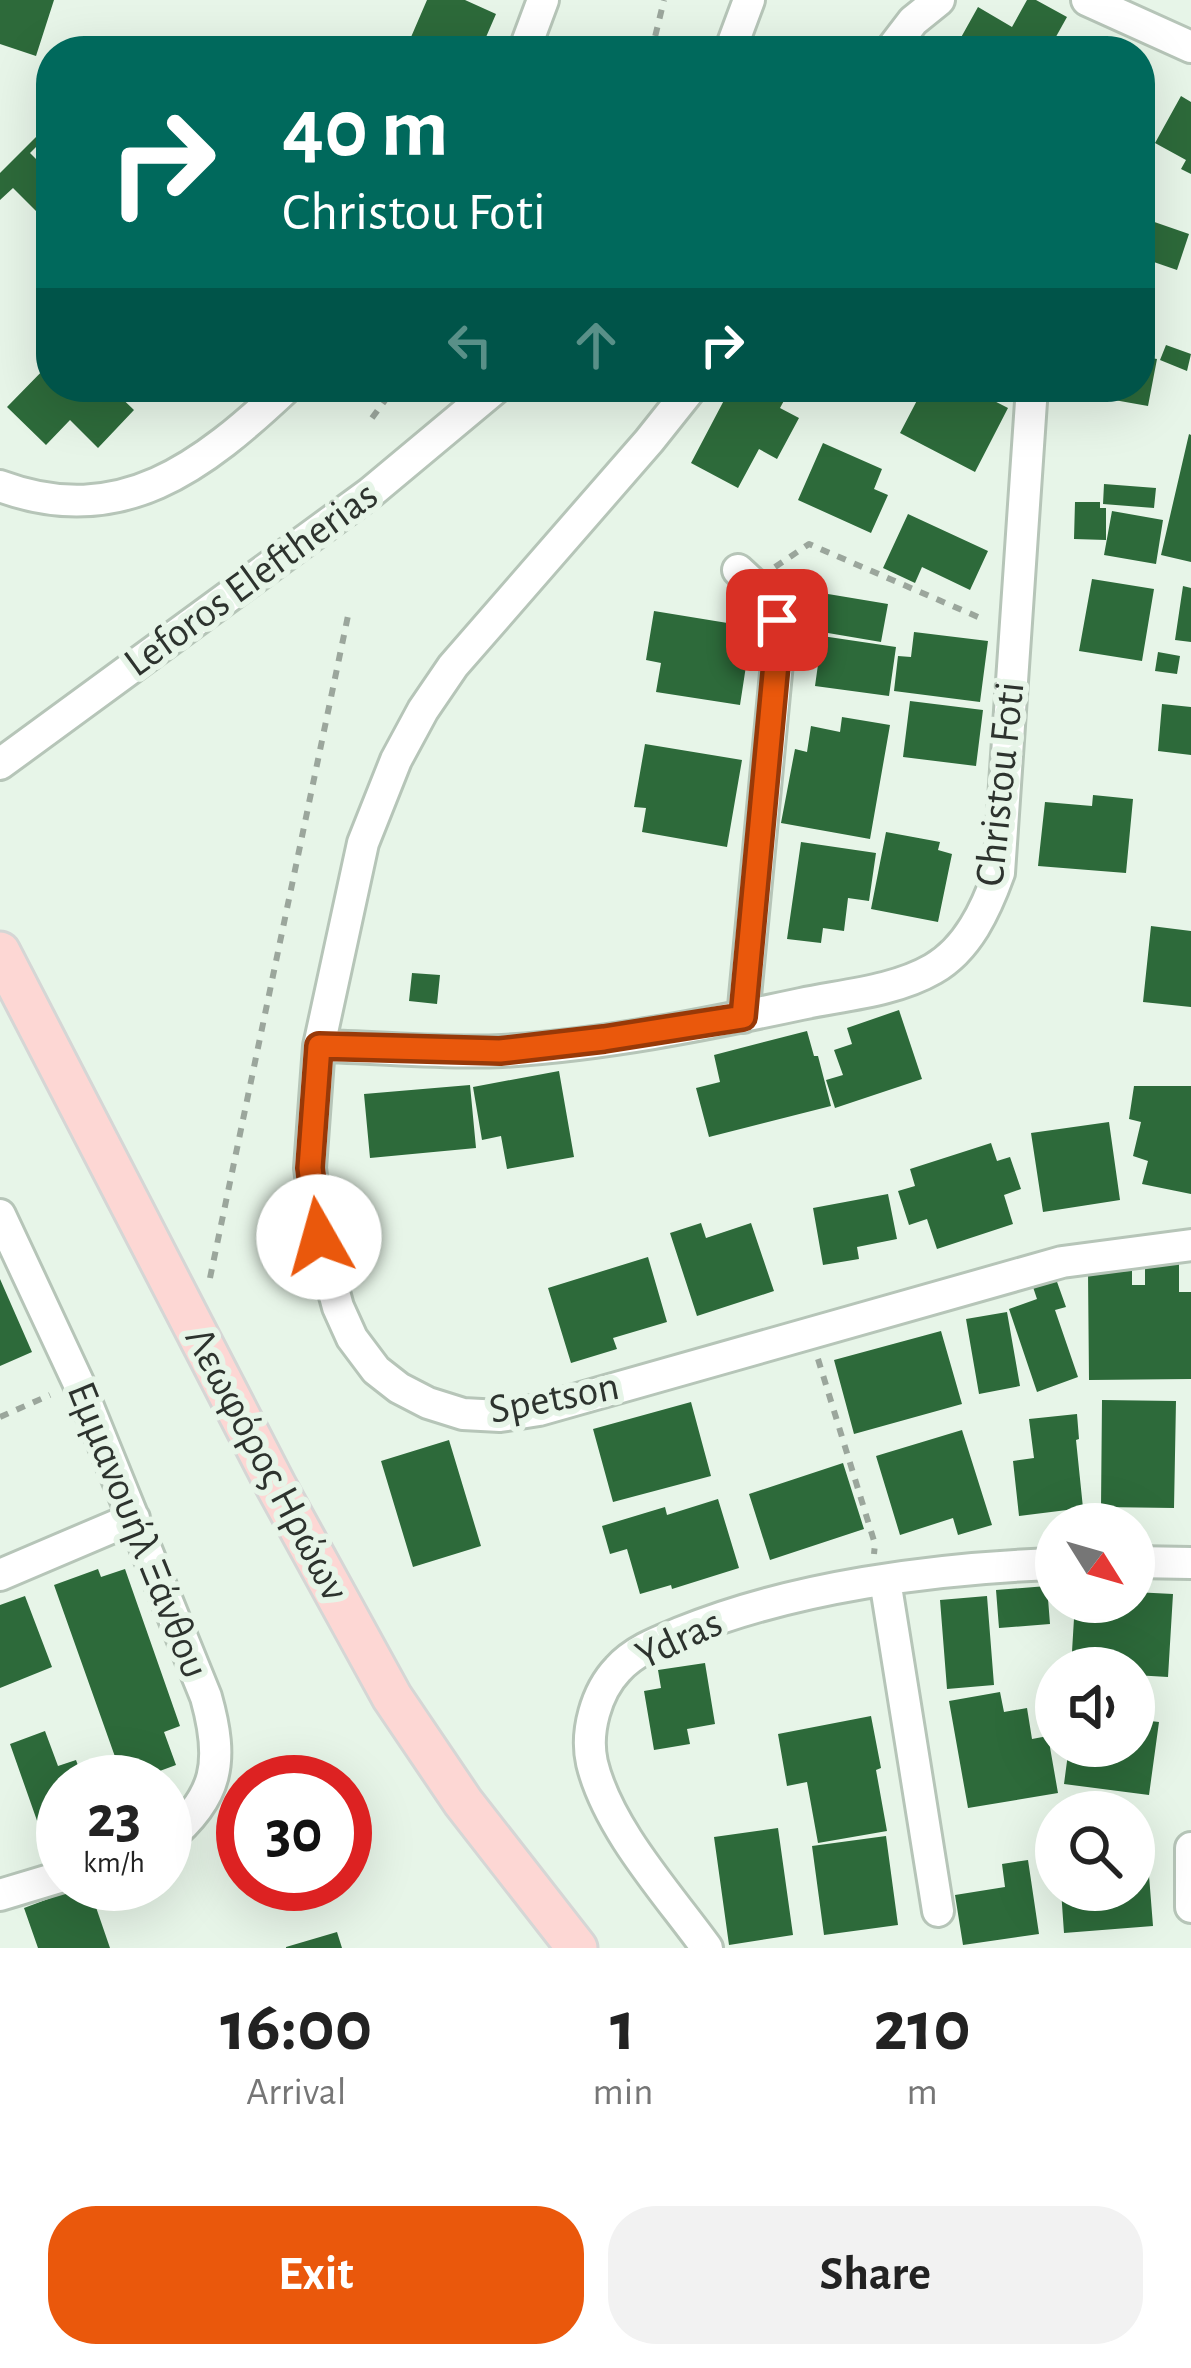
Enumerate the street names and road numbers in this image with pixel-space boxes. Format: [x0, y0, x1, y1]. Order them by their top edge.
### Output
street label: Leforos Eleftherias [117, 473, 385, 685]
street label: Christou Foti [968, 680, 1032, 888]
street label: Λεωφόρος Ηρώων [177, 1321, 357, 1607]
street label: Spetson [486, 1365, 622, 1431]
street label: Εμμανουήλ Ξάνθου [60, 1376, 216, 1684]
street label: Ydras [630, 1601, 728, 1677]

